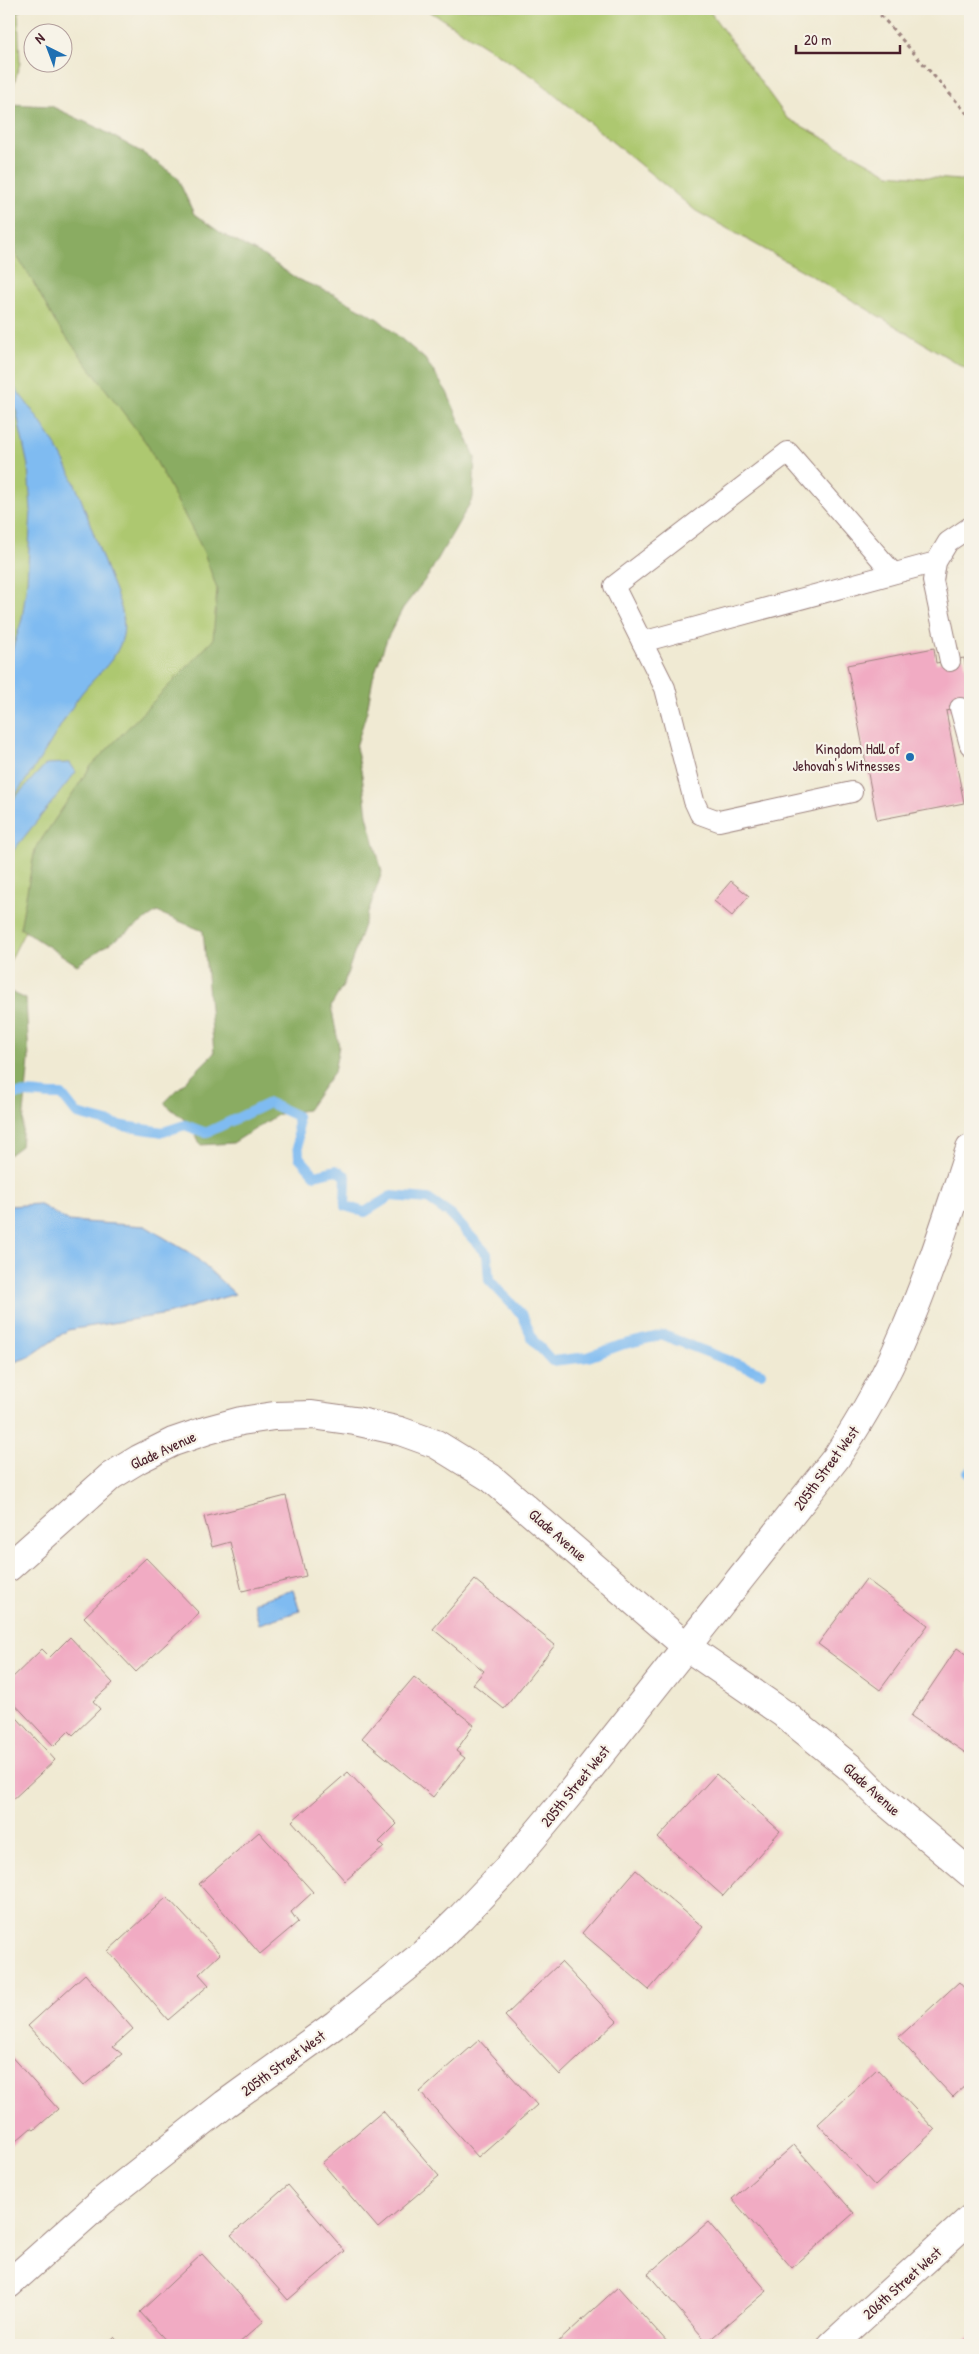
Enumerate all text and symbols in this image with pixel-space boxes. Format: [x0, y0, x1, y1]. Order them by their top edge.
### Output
north arrow [22, 22, 72, 72]
scale bar [796, 22, 900, 54]
text: N [30, 28, 48, 48]
text: 20 m [804, 29, 831, 50]
place label: Kingdom Hall of Jehovah's Witnesses [792, 738, 901, 776]
marker: Kingdom Hall of Jehovah's Witnesses [904, 751, 916, 763]
street label: 205th Street West [788, 1421, 864, 1514]
street label: Glade Avenue [127, 1426, 199, 1474]
street label: Glade Avenue [525, 1504, 591, 1566]
street label: 205th Street West [536, 1740, 615, 1831]
street label: Glade Avenue [839, 1758, 905, 1820]
street label: 205th Street West [237, 2025, 330, 2101]
street label: 206th Street West [858, 2241, 946, 2324]

